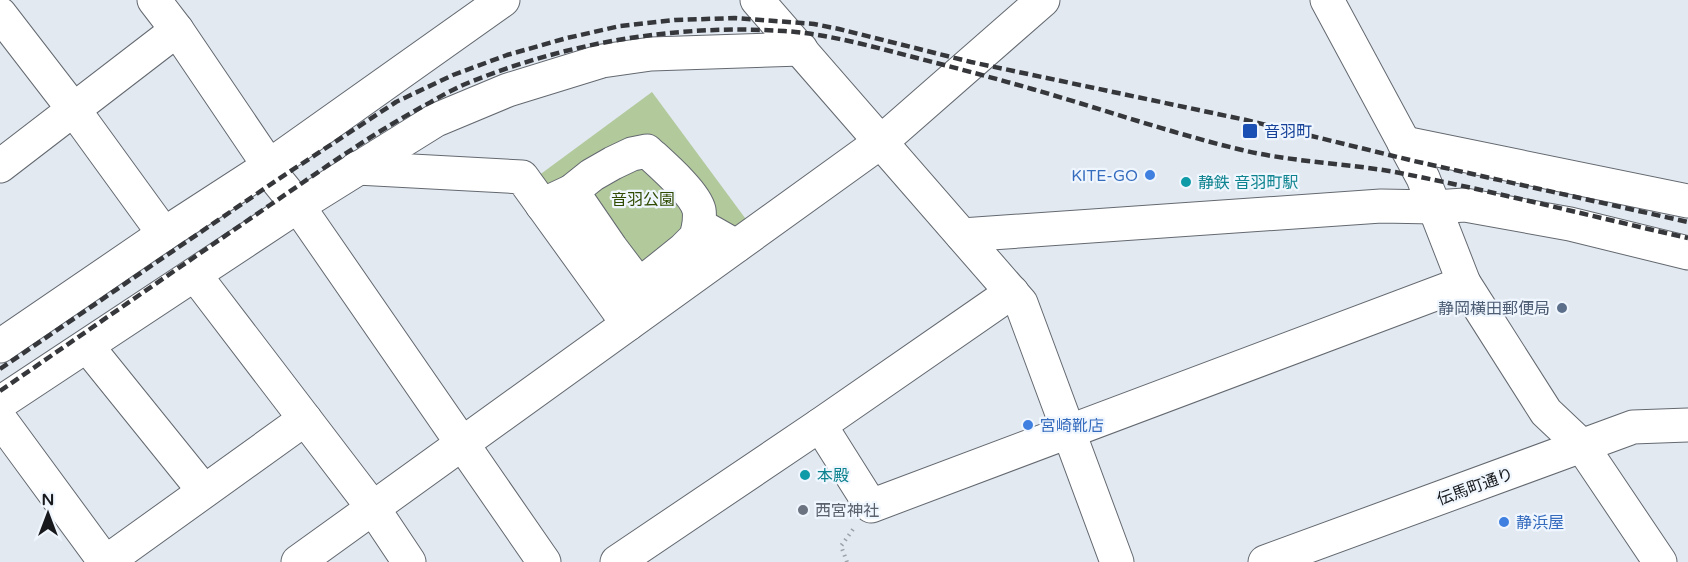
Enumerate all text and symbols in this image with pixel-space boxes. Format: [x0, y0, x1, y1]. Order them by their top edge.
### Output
marker: 音羽町 [1241, 122, 1259, 140]
place label: 音羽町 [1264, 122, 1312, 142]
place label: KITE-GO [1071, 166, 1138, 186]
marker: KITE-GO [1143, 168, 1157, 182]
place label: 静鉄 音羽町駅 [1198, 173, 1298, 193]
marker: 静鉄 音羽町駅 [1179, 175, 1193, 189]
park label: 音羽公園 [611, 190, 675, 210]
place label: 静岡横田郵便局 [1438, 299, 1550, 319]
marker: 静岡横田郵便局 [1555, 301, 1569, 315]
place label: 宮崎靴店 [1040, 416, 1104, 436]
marker: 宮崎靴店 [1021, 418, 1035, 432]
street label: 伝馬町通り [1434, 464, 1516, 510]
place label: 本殿 [817, 466, 849, 486]
marker: 本殿 [798, 468, 812, 482]
north arrow [18, 484, 78, 544]
text: N [42, 490, 54, 510]
place label: 西宮神社 [815, 501, 879, 521]
marker: 西宮神社 [796, 503, 810, 517]
place label: 静浜屋 [1516, 513, 1564, 533]
marker: 静浜屋 [1497, 515, 1511, 529]

